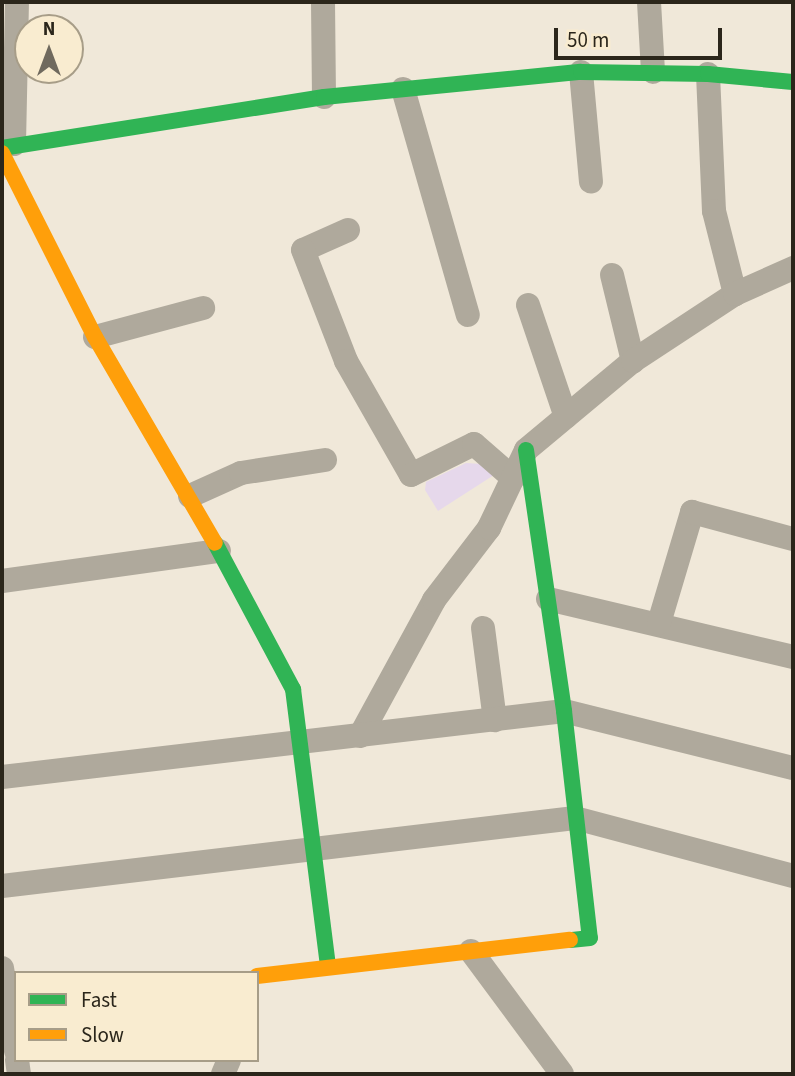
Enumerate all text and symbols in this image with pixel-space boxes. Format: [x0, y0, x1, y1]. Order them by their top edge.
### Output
north arrow [14, 14, 84, 84]
scale bar [557, 14, 725, 58]
text: N [43, 16, 55, 43]
text: 50 m [567, 25, 609, 55]
legend [14, 971, 259, 1062]
text: Fast [81, 985, 117, 1015]
text: Slow [81, 1020, 124, 1050]

